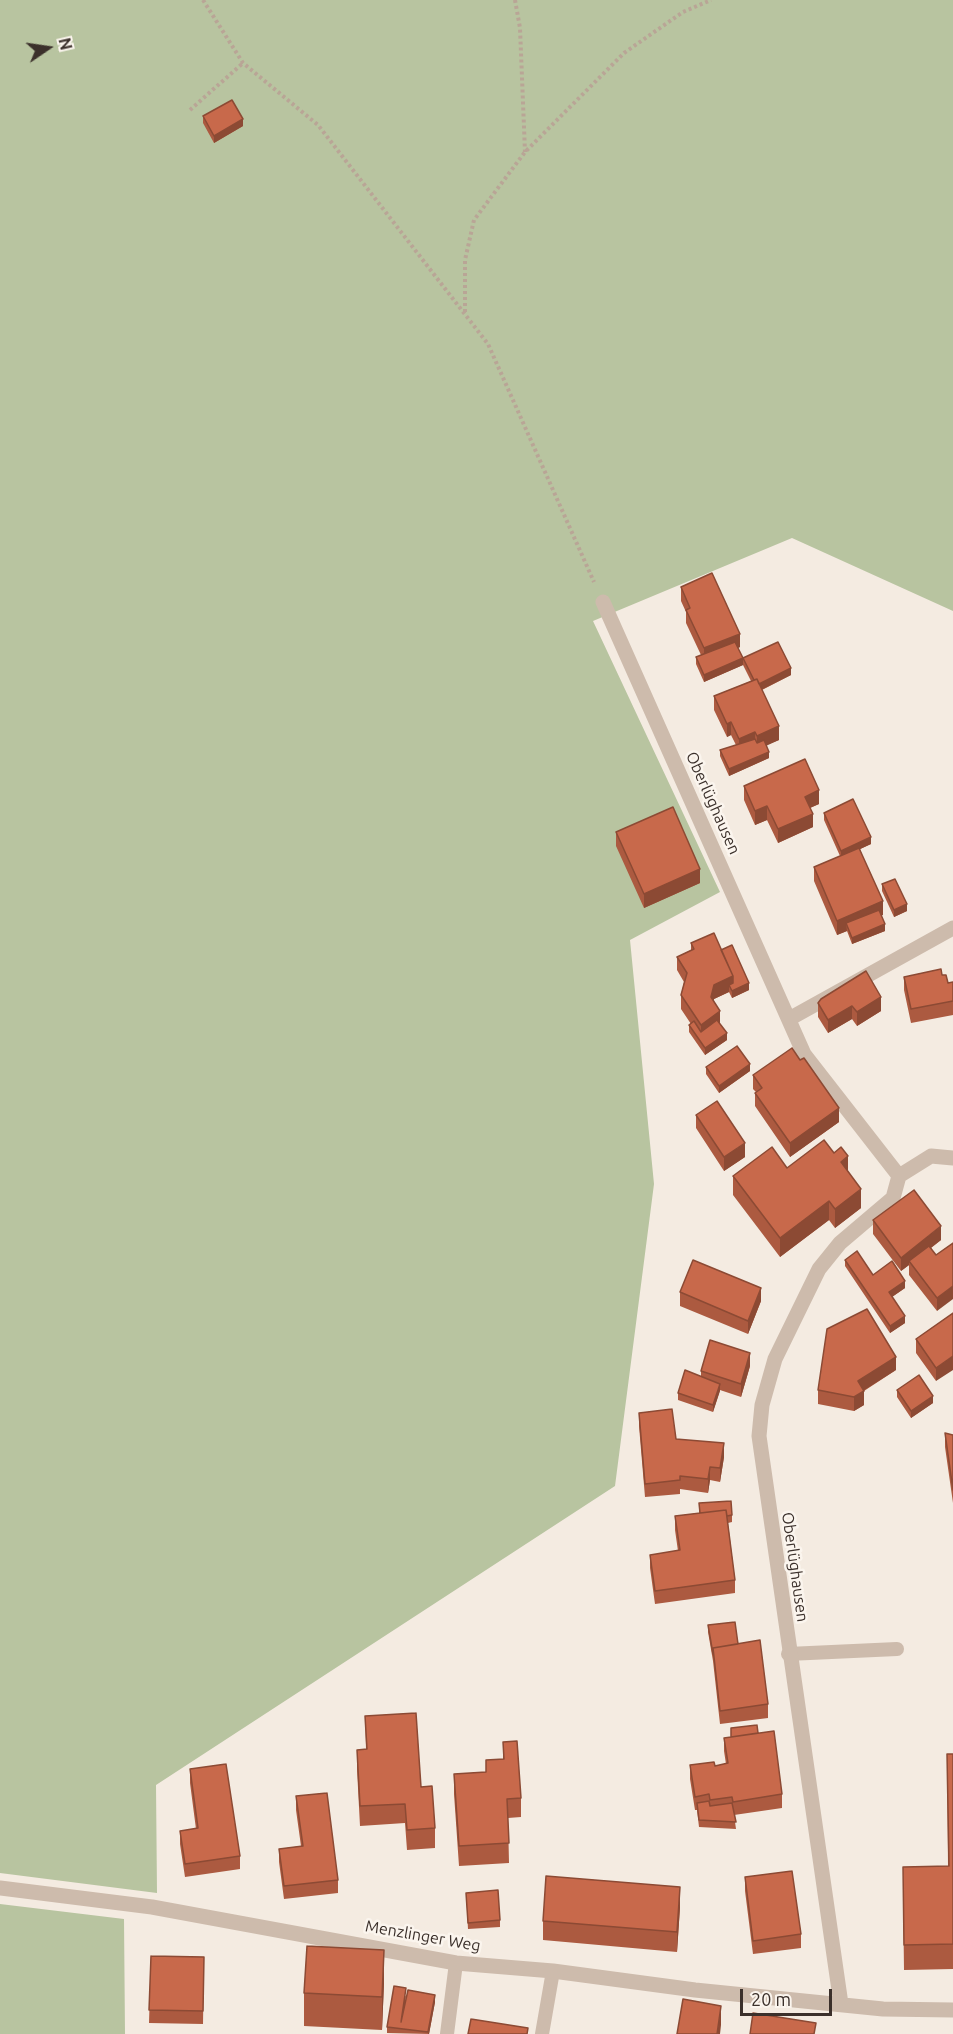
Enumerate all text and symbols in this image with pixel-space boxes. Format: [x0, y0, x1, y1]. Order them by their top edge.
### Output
north arrow [18, 18, 78, 78]
text: N [55, 36, 76, 52]
street label: Oberlüghausen [682, 749, 744, 857]
street label: Oberlüghausen [778, 1511, 812, 1623]
street label: Menzlinger Weg [364, 1916, 482, 1956]
scale bar [743, 1977, 834, 2015]
text: 20 m [751, 1989, 791, 2009]

